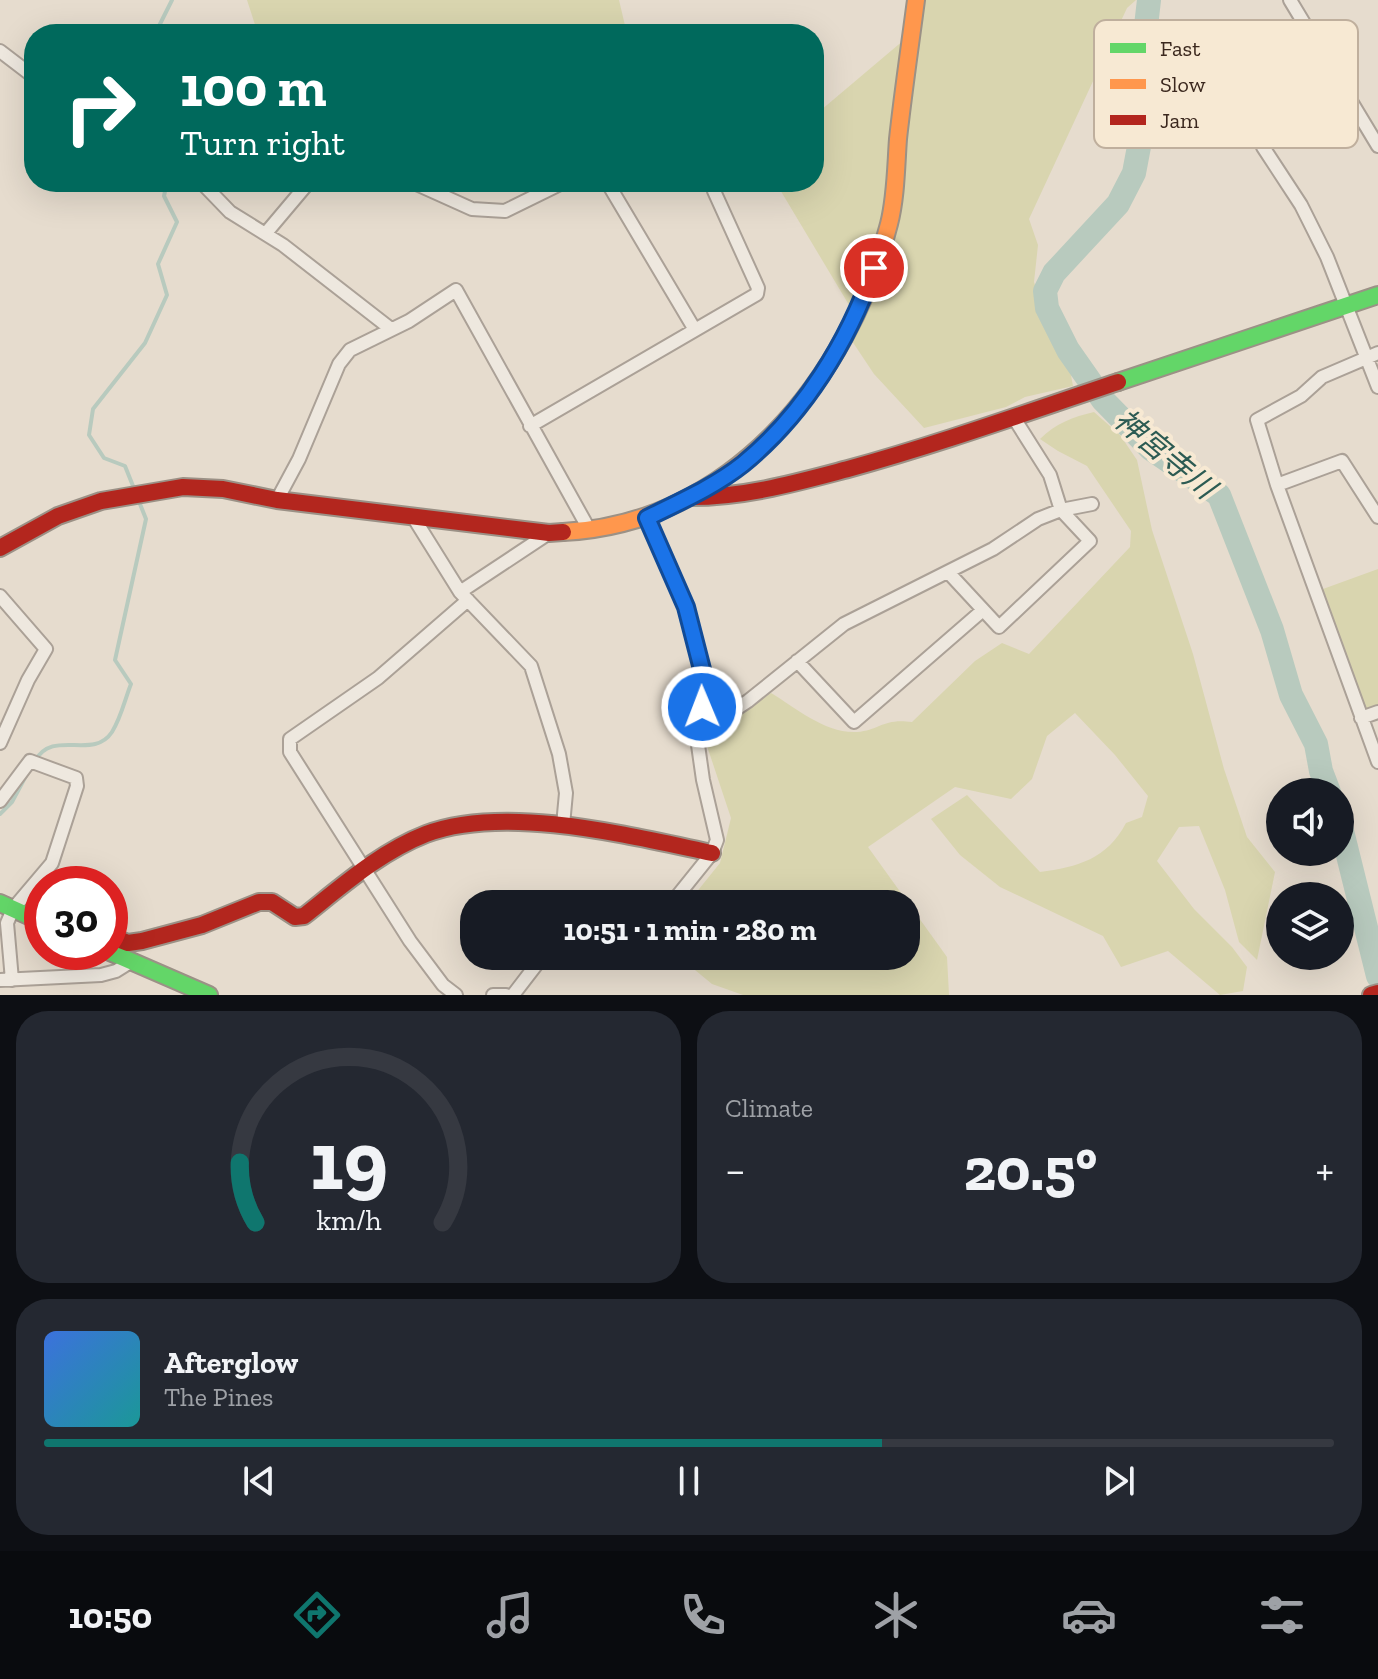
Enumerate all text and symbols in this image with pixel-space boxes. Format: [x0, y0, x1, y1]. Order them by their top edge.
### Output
legend [1094, 20, 1358, 148]
text: Fast [1160, 35, 1201, 62]
text: 100 m [180, 53, 327, 120]
icon: right [48, 56, 152, 160]
text: Slow [1160, 71, 1206, 98]
text: Jam [1160, 107, 1199, 134]
text: Turn right [180, 121, 345, 164]
pin [840, 234, 908, 302]
icon: arrive [852, 246, 896, 290]
water label: 神宮寺川 [1107, 402, 1225, 508]
position arrow [660, 665, 744, 749]
map controls [1266, 778, 1354, 970]
button: sound [1266, 778, 1354, 866]
speed limit sign: 30 [24, 866, 128, 970]
button: layers [1266, 882, 1354, 970]
text: 10:51 · 1 min · 280 m [563, 912, 817, 948]
text: Climate [725, 1092, 813, 1124]
text: 19 [309, 1110, 388, 1210]
text: 20.5° [964, 1133, 1097, 1205]
text: − [725, 1143, 746, 1196]
text: + [1315, 1143, 1334, 1196]
text: km/h [316, 1203, 381, 1237]
text: Afterglow [164, 1345, 298, 1381]
text: The Pines [164, 1381, 274, 1413]
icon: previous [237, 1459, 281, 1503]
icon: pause [667, 1459, 711, 1503]
icon: next [1097, 1459, 1141, 1503]
icon: directions [289, 1587, 345, 1643]
icon: music [482, 1587, 538, 1643]
icon: phone [675, 1587, 731, 1643]
icon: climate [868, 1587, 924, 1643]
icon: car [1061, 1587, 1117, 1643]
icon: filters [1254, 1587, 1310, 1643]
text: 10:50 [68, 1594, 152, 1637]

